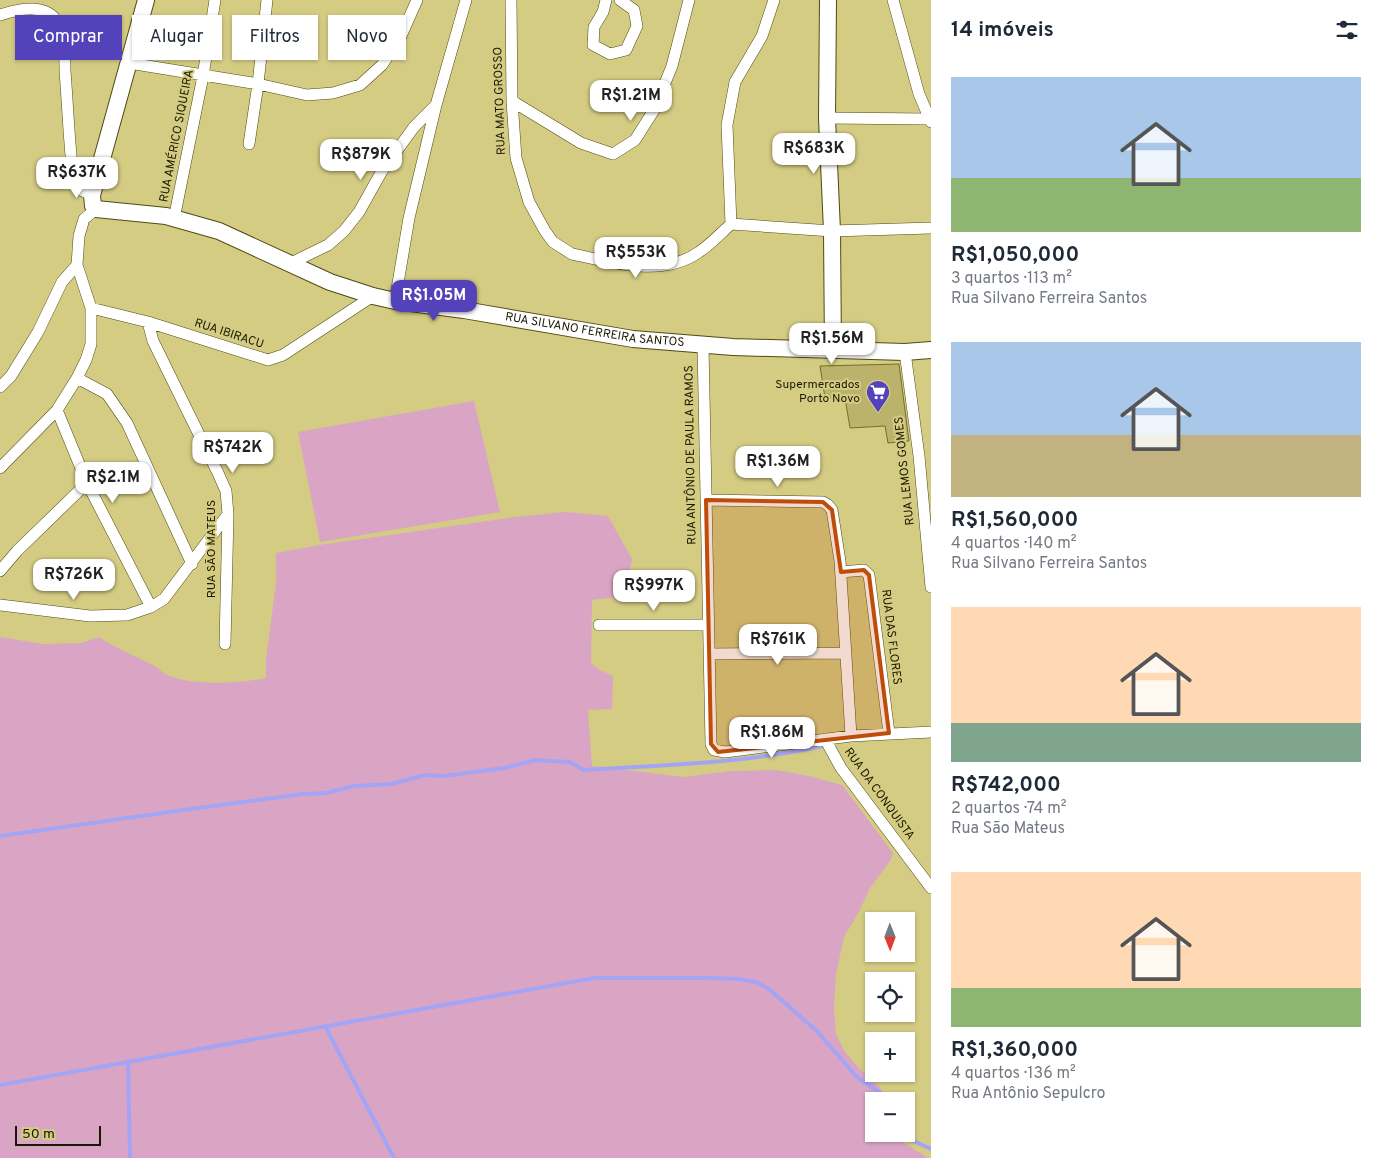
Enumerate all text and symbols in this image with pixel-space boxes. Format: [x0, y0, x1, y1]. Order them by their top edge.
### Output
chip: Comprar [15, 15, 122, 60]
chip: Alugar [132, 15, 222, 60]
chip: Filtros [232, 15, 318, 60]
chip: Novo [328, 15, 406, 60]
icon: filters [1333, 16, 1361, 44]
text: 14 imóveis [951, 17, 1054, 44]
street label: RUA MATO GROSSO [490, 47, 510, 155]
street label: RUA AMÉRICO SIQUEIRA [156, 68, 198, 204]
pin: R$1.21M [585, 80, 677, 122]
text: R$1.21M [601, 86, 661, 106]
icon: home [1111, 109, 1201, 199]
pin: R$683K [773, 132, 855, 175]
pin: R$879K [320, 138, 402, 181]
text: R$683K [783, 139, 845, 159]
text: R$879K [331, 145, 391, 165]
pin: R$637K [36, 156, 118, 199]
text: R$637K [47, 163, 107, 183]
pin: R$553K [595, 236, 677, 279]
text: R$1,050,000 [951, 242, 1079, 269]
text: R$553K [605, 243, 667, 263]
text: 3 quartos · 113 m² [951, 269, 1072, 289]
pin: R$1.05M [388, 280, 480, 322]
text: R$1.05M [402, 286, 466, 306]
text: Rua Silvano Ferreira Santos [951, 289, 1147, 309]
street label: RUA SILVANO FERREIRA SANTOS [504, 309, 685, 351]
street label: RUA IBIRACU [192, 315, 266, 353]
pin: R$1.56M [786, 322, 878, 365]
text: R$1.56M [800, 329, 864, 349]
street label: RUA ANTÔNIO DE PAULA RAMOS [681, 365, 701, 545]
icon: home [1111, 374, 1201, 464]
place label: Supermercados Porto Novo [775, 377, 860, 407]
supermarket icon: Supermercados Porto Novo [865, 379, 891, 413]
street label: RUA LEMOS GOMES [891, 416, 919, 526]
pin: R$742K [192, 432, 274, 474]
text: R$742K [203, 438, 263, 458]
pin: R$1.36M [732, 446, 824, 488]
text: R$1.36M [746, 452, 810, 472]
pin: R$2.1M [72, 462, 154, 504]
text: R$2.1M [86, 468, 140, 488]
street label: RUA SÃO MATEUS [204, 500, 220, 598]
text: R$1,560,000 [951, 507, 1078, 534]
text: 4 quartos · 140 m² [951, 534, 1077, 554]
text: Rua Silvano Ferreira Santos [951, 554, 1147, 574]
pin: R$726K [33, 558, 115, 601]
text: R$726K [44, 565, 104, 585]
pin: R$997K [613, 570, 695, 612]
text: R$997K [624, 576, 684, 596]
street label: RUA DAS FLORES [877, 588, 905, 686]
pin: R$761K [737, 624, 819, 666]
text: R$761K [750, 630, 806, 650]
icon: home [1111, 639, 1201, 729]
pin: R$1.86M [726, 716, 818, 759]
text: R$1.86M [740, 723, 804, 743]
street label: RUA DA CONQUISTA [840, 745, 918, 843]
text: R$742,000 [951, 772, 1061, 799]
text: 2 quartos · 74 m² [951, 799, 1067, 819]
text: Rua São Mateus [951, 819, 1065, 839]
icon: home [1111, 904, 1201, 994]
north arrow [865, 912, 915, 962]
map controls [865, 912, 915, 1142]
button: locate [865, 972, 915, 1022]
button: + [865, 1032, 915, 1082]
text: R$1,360,000 [951, 1037, 1078, 1064]
text: 4 quartos · 136 m² [951, 1064, 1076, 1084]
text: Rua Antônio Sepulcro [951, 1084, 1106, 1104]
button: − [865, 1092, 915, 1142]
scale bar [15, 1123, 101, 1146]
text: 50 m [22, 1126, 55, 1143]

